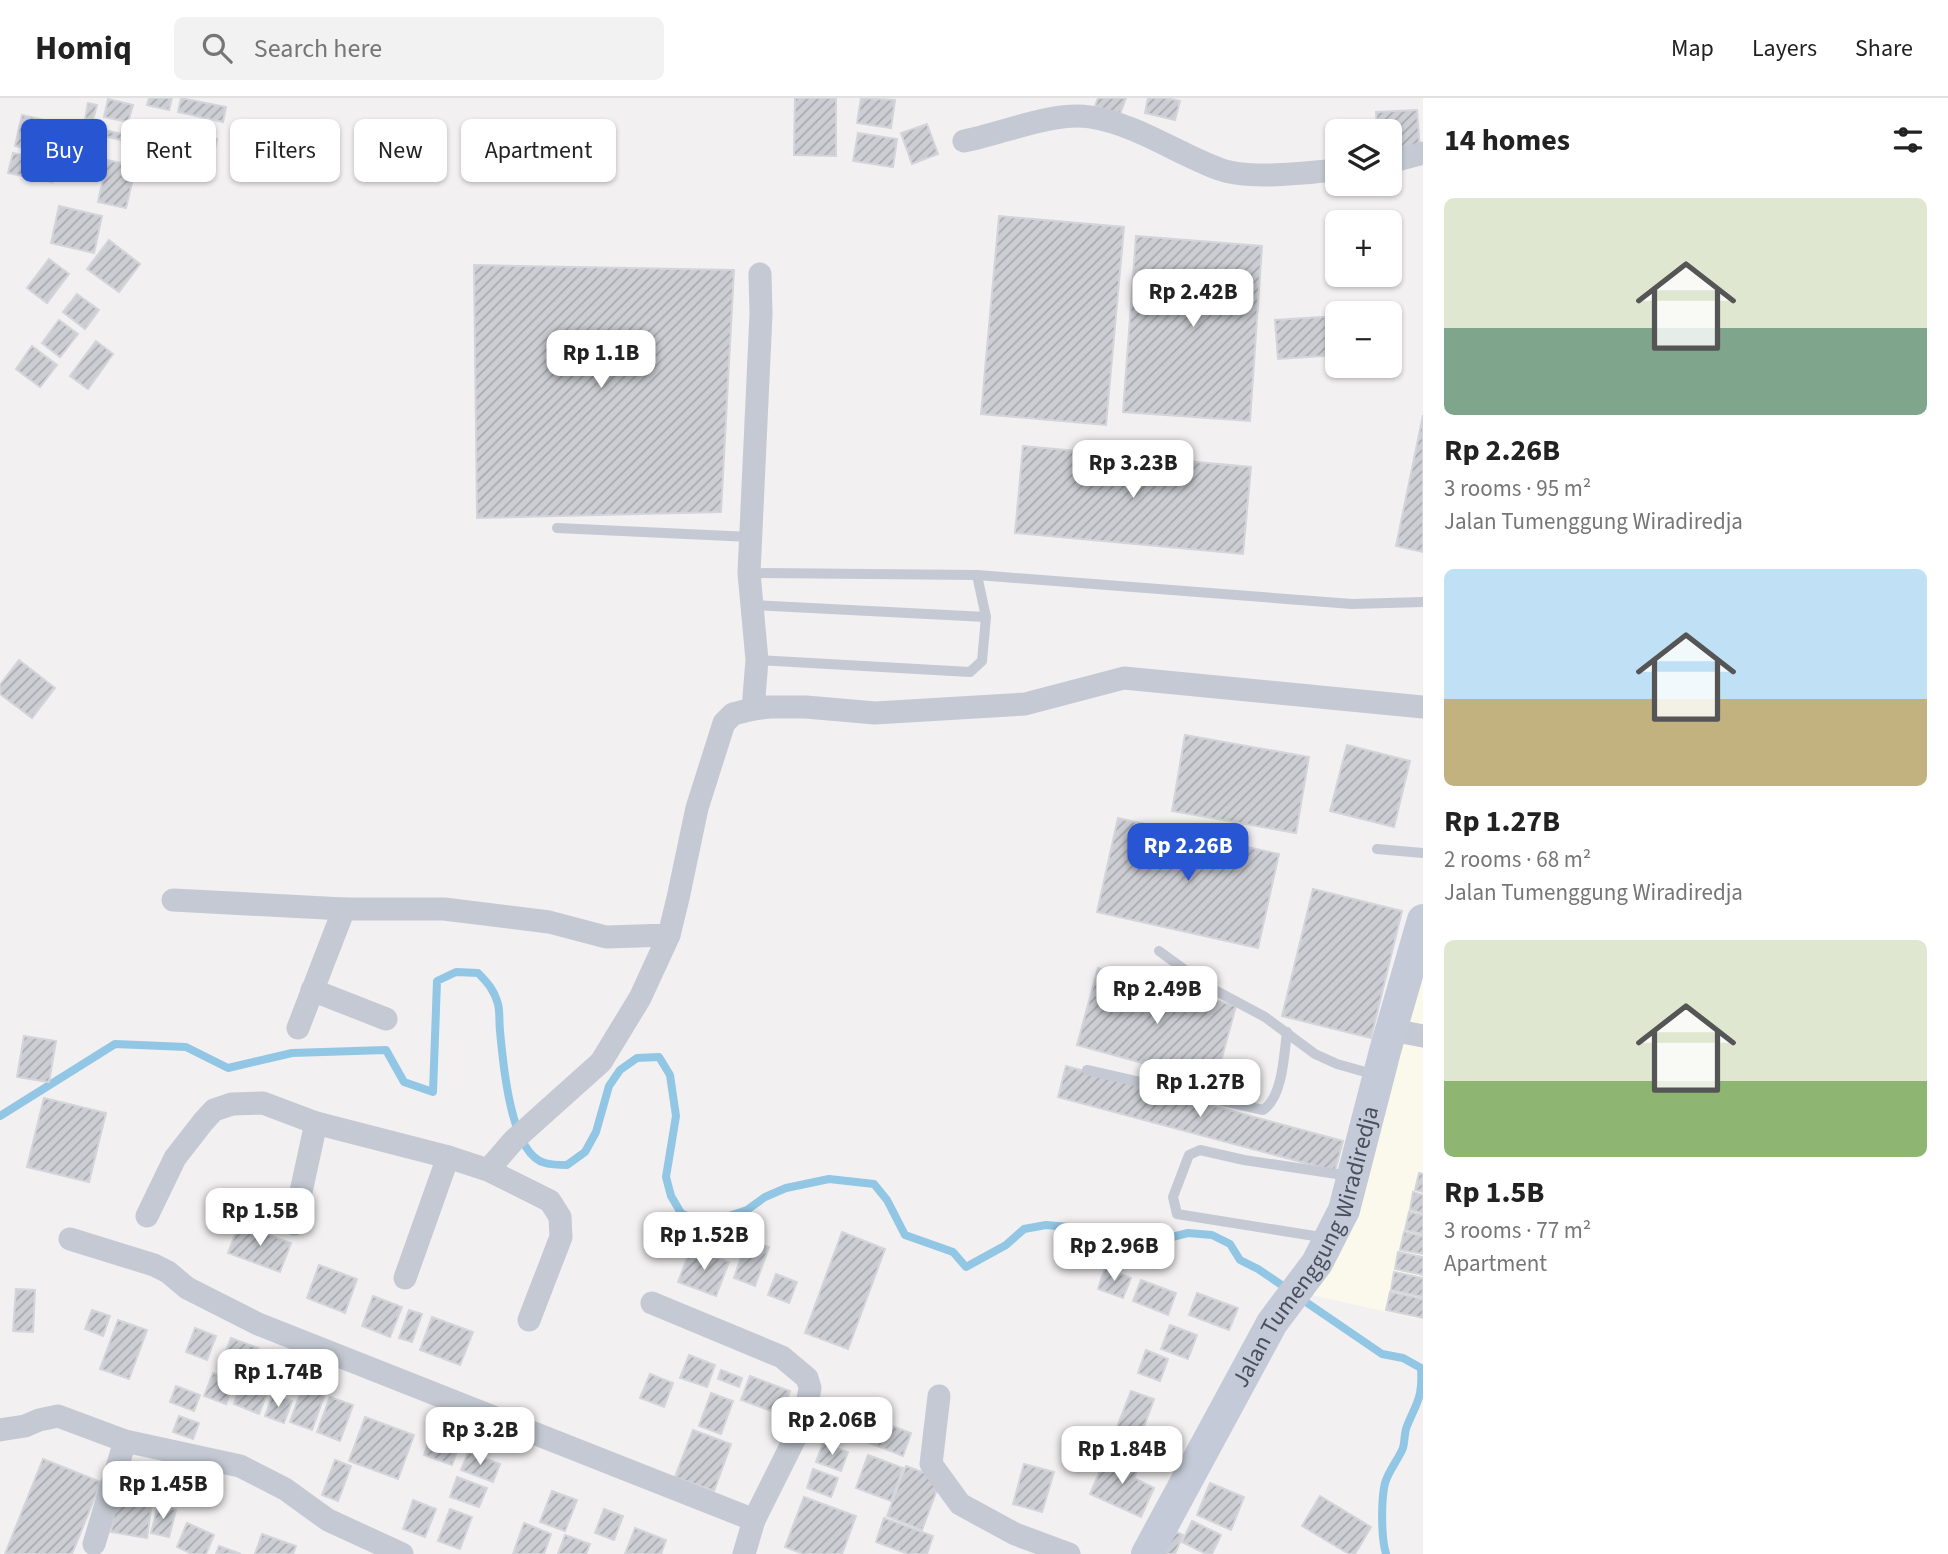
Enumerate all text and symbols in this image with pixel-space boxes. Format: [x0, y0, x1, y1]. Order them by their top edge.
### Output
search box [174, 17, 664, 80]
text: Homiq [35, 25, 132, 72]
icon: search [198, 29, 236, 67]
text: Search here [254, 30, 382, 67]
text: Map [1671, 31, 1714, 66]
text: Layers [1752, 31, 1817, 66]
text: Share [1855, 31, 1913, 66]
chip: Buy [21, 119, 107, 182]
chip: Rent [121, 119, 216, 182]
chip: Filters [230, 119, 340, 182]
chip: New [354, 119, 447, 182]
chip: Apartment [461, 119, 616, 182]
map controls [1325, 119, 1402, 378]
button: layers [1325, 119, 1402, 196]
text: 14 homes [1444, 119, 1570, 162]
icon: filters [1889, 121, 1927, 159]
button: + [1325, 210, 1402, 287]
icon: home [1623, 243, 1749, 369]
pin: Rp 2.42B [1121, 270, 1265, 329]
text: Rp 2.42B [1148, 275, 1238, 308]
button: − [1325, 301, 1402, 378]
pin: Rp 1.1B [536, 330, 666, 390]
text: Rp 1.1B [563, 336, 639, 369]
text: Rp 2.26B [1444, 429, 1560, 472]
pin: Rp 3.23B [1061, 440, 1205, 500]
text: Rp 3.23B [1088, 446, 1178, 479]
text: 3 rooms · 95 m² [1444, 472, 1591, 505]
text: Jalan Tumenggung Wiradiredja [1444, 505, 1743, 538]
icon: home [1623, 614, 1749, 740]
text: Rp 1.27B [1444, 800, 1560, 843]
pin: Rp 2.26B [1116, 824, 1260, 883]
text: Rp 2.26B [1143, 829, 1233, 862]
text: 2 rooms · 68 m² [1444, 843, 1591, 876]
text: Jalan Tumenggung Wiradiredja [1444, 876, 1743, 909]
pin: Rp 2.49B [1085, 967, 1229, 1026]
text: Rp 2.49B [1112, 972, 1202, 1005]
icon: home [1623, 985, 1749, 1111]
pin: Rp 1.27B [1128, 1060, 1272, 1119]
text: Rp 1.27B [1155, 1065, 1245, 1098]
street label: Jalan Tumenggung Wiradiredja [1223, 1102, 1388, 1394]
text: Rp 1.5B [1444, 1171, 1544, 1214]
pin: Rp 1.5B [195, 1188, 325, 1248]
text: Rp 1.5B [222, 1194, 298, 1227]
pin: Rp 1.52B [632, 1212, 776, 1272]
text: 3 rooms · 77 m² [1444, 1214, 1591, 1247]
text: Rp 1.52B [659, 1218, 749, 1251]
pin: Rp 2.96B [1042, 1224, 1186, 1283]
text: Rp 2.96B [1069, 1229, 1159, 1262]
text: Apartment [1444, 1247, 1547, 1280]
pin: Rp 1.74B [206, 1350, 350, 1409]
text: Rp 1.74B [233, 1355, 323, 1388]
pin: Rp 2.06B [760, 1398, 904, 1457]
text: Rp 2.06B [787, 1403, 877, 1436]
pin: Rp 3.2B [415, 1408, 545, 1467]
text: Rp 3.2B [442, 1413, 518, 1446]
pin: Rp 1.84B [1050, 1426, 1194, 1486]
text: Rp 1.84B [1077, 1432, 1167, 1465]
pin: Rp 1.45B [91, 1462, 235, 1521]
text: Rp 1.45B [118, 1467, 208, 1500]

